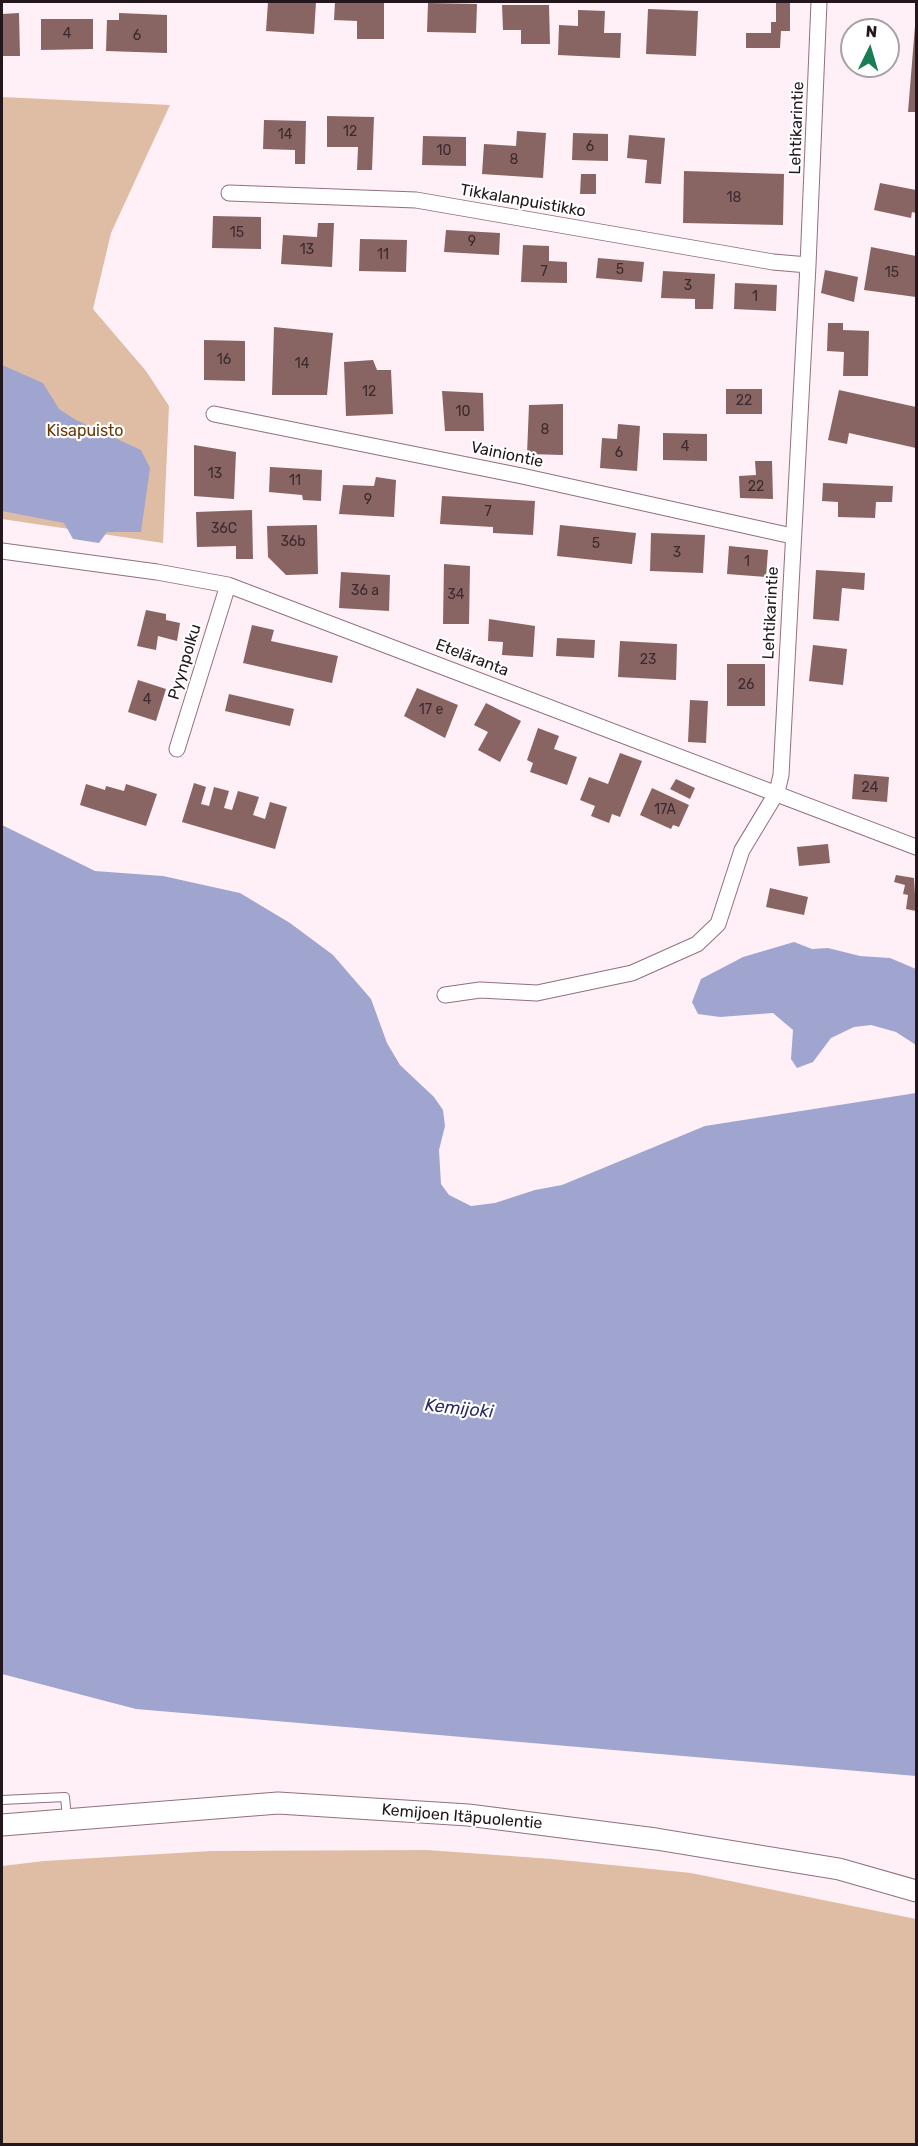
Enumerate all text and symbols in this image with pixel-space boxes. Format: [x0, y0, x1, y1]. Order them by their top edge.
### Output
north arrow [840, 18, 900, 78]
text: N [865, 22, 878, 42]
house number: 4 [63, 26, 71, 42]
house number: 6 [133, 28, 141, 44]
street label: Lehtikarintie [786, 81, 808, 175]
house number: 12 [343, 124, 357, 140]
house number: 14 [278, 127, 292, 143]
house number: 6 [586, 139, 594, 155]
house number: 10 [437, 143, 451, 159]
house number: 8 [510, 152, 518, 168]
street label: Tikkalanpuistikko [459, 180, 587, 222]
house number: 18 [727, 190, 741, 206]
house number: 15 [230, 225, 244, 241]
house number: 9 [468, 234, 476, 250]
house number: 13 [300, 242, 314, 258]
house number: 11 [377, 247, 389, 263]
house number: 5 [616, 262, 624, 278]
house number: 7 [540, 264, 548, 280]
house number: 15 [885, 265, 899, 281]
house number: 3 [684, 278, 692, 294]
house number: 1 [752, 289, 758, 305]
house number: 16 [217, 352, 231, 368]
house number: 14 [295, 356, 309, 372]
house number: 12 [362, 384, 376, 400]
house number: 22 [736, 393, 752, 409]
house number: 10 [456, 404, 470, 420]
park label: Kisapuisto [46, 421, 124, 441]
house number: 8 [541, 422, 549, 438]
street label: Vainiontie [469, 438, 545, 472]
house number: 4 [681, 439, 689, 455]
house number: 6 [615, 445, 623, 461]
house number: 13 [208, 466, 222, 482]
house number: 11 [289, 473, 301, 489]
house number: 22 [748, 479, 764, 495]
house number: 9 [364, 492, 372, 508]
house number: 7 [484, 504, 492, 520]
house number: 36C [211, 521, 237, 537]
house number: 36b [280, 534, 306, 550]
house number: 5 [592, 536, 600, 552]
house number: 3 [673, 545, 681, 561]
house number: 1 [744, 554, 750, 570]
street label: Lehtikarintie [759, 566, 783, 660]
house number: 36 a [351, 583, 379, 599]
house number: 34 [447, 587, 465, 603]
street label: Pyynpolku [164, 622, 206, 702]
street label: Eteläranta [433, 635, 511, 681]
house number: 23 [640, 652, 656, 668]
house number: 26 [738, 677, 754, 693]
house number: 4 [143, 692, 151, 708]
house number: 17 e [419, 702, 443, 718]
house number: 24 [862, 780, 878, 796]
house number: 17A [654, 802, 676, 818]
water label: Kemijoki [424, 1395, 494, 1423]
street label: Kemijoen Itäpuolentie [381, 1800, 543, 1834]

